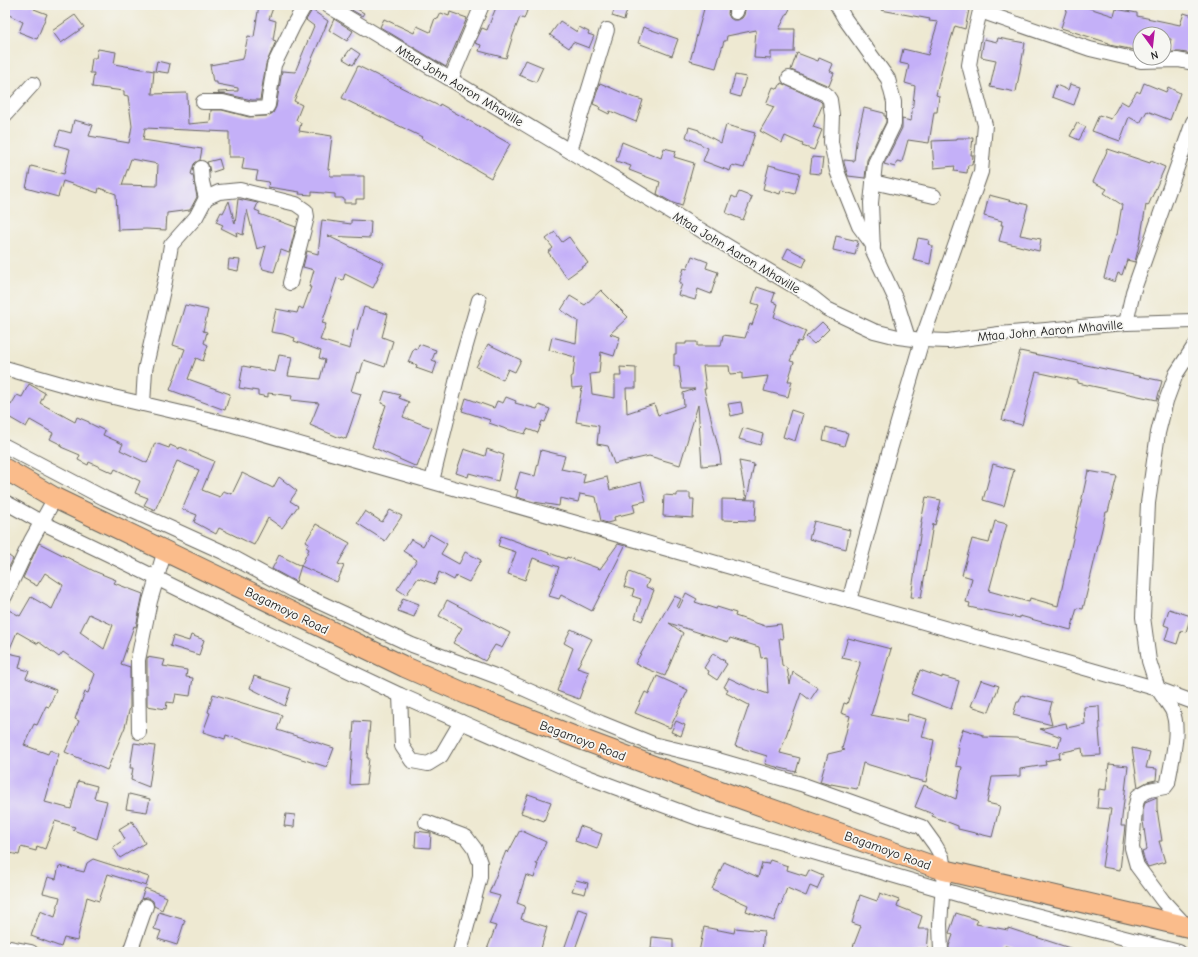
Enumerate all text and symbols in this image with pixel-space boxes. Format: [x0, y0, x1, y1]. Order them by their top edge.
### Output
north arrow [1132, 26, 1172, 66]
street label: Mtaa John Aaron Mhaville [393, 41, 527, 130]
text: N [1149, 48, 1160, 62]
street label: Mtaa John Aaron Mhaville [670, 208, 804, 297]
street label: Mtaa John Aaron Mhaville [977, 317, 1124, 344]
street label: Bagamoyo Road [243, 584, 331, 637]
street label: Bagamoyo Road [538, 717, 628, 764]
street label: Bagamoyo Road [843, 828, 933, 873]

